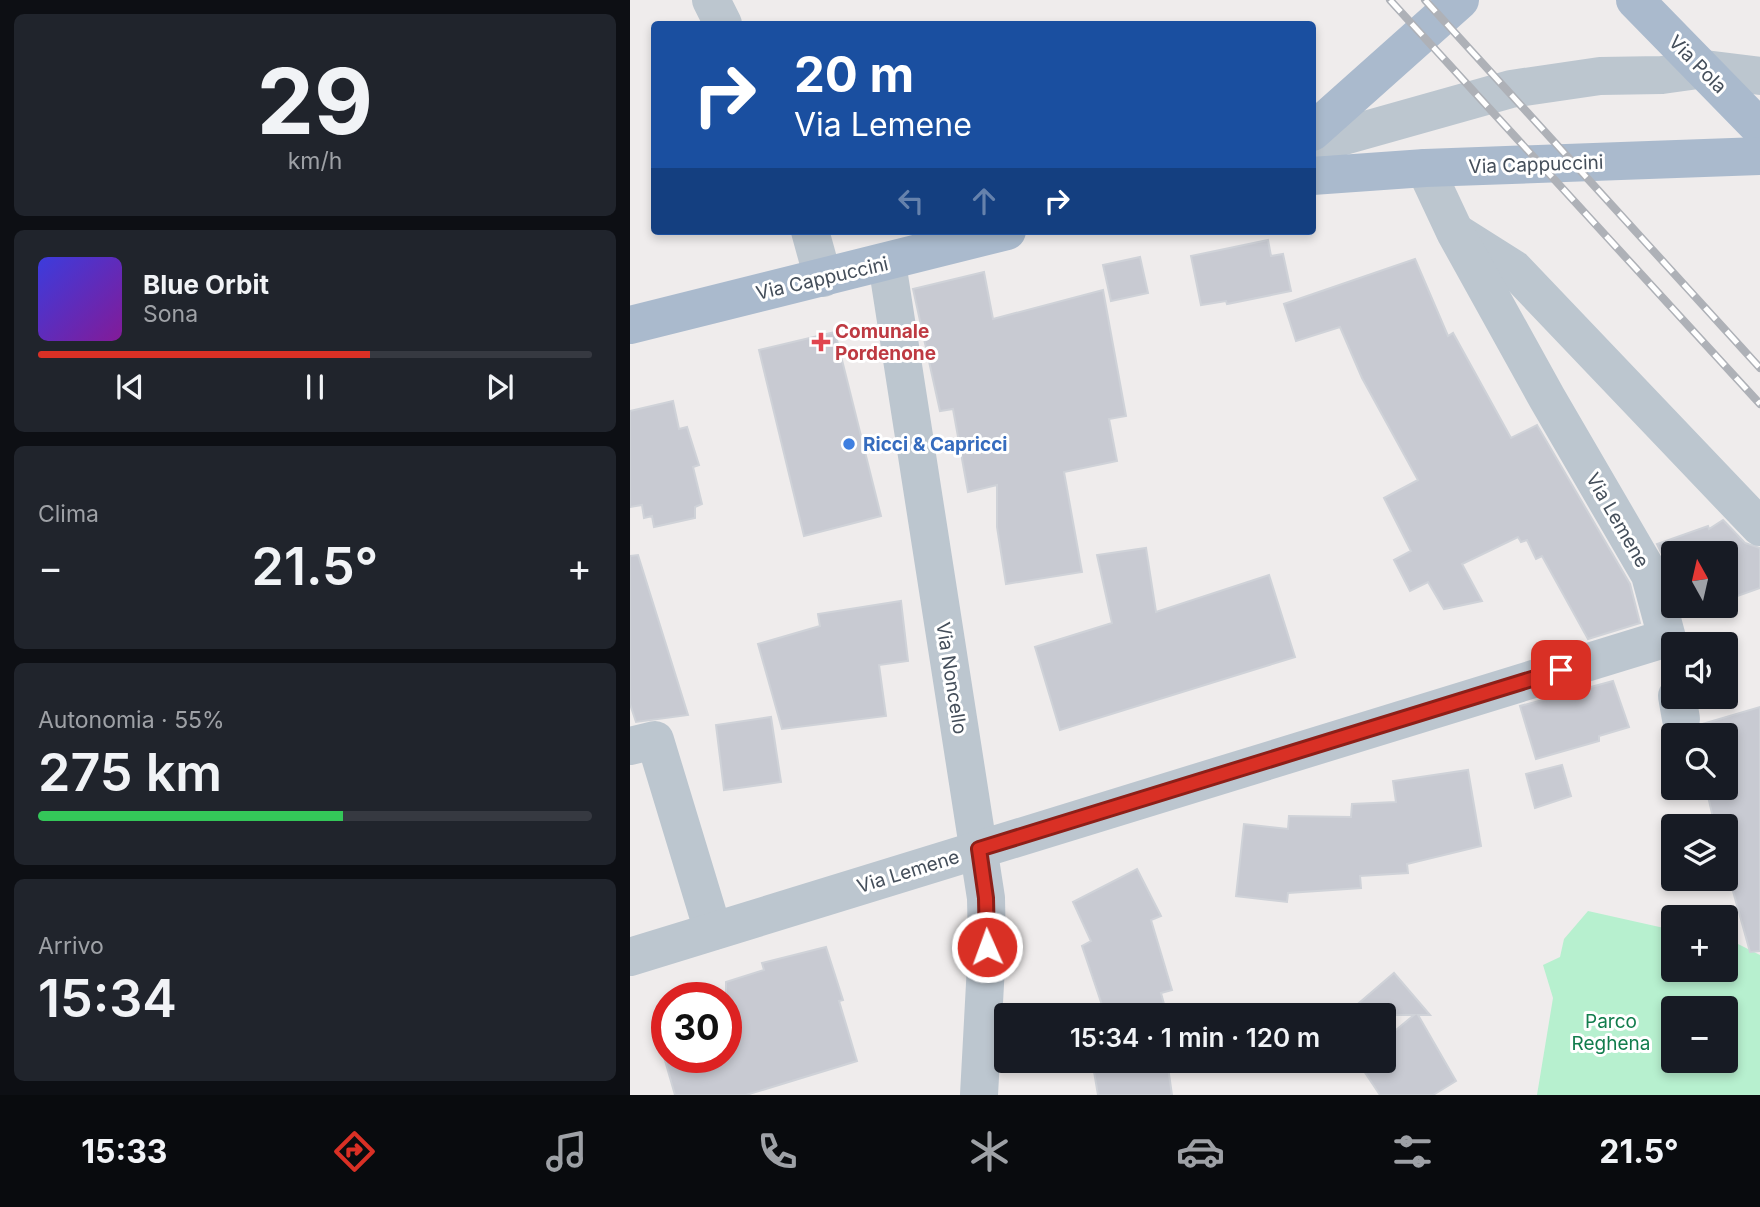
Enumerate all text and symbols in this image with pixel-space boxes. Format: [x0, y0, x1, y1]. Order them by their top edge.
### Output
street label: Via Pola [1664, 31, 1731, 98]
text: 20 m [794, 45, 914, 104]
text: 29 [257, 46, 373, 156]
icon: right [679, 49, 770, 140]
text: Via Lemene [794, 105, 972, 144]
text: km/h [288, 147, 342, 175]
street label: Via Cappuccini [1468, 151, 1604, 178]
icon: left [892, 182, 930, 220]
icon: ahead [965, 182, 1003, 220]
icon: right [1038, 182, 1076, 220]
street label: Via Cappuccini [754, 252, 890, 305]
text: Blue Orbit [143, 269, 269, 300]
text: Sona [143, 300, 198, 328]
place label: Comunale Pordenone [835, 320, 936, 365]
marker: Comunale Pordenone [813, 334, 829, 350]
icon: previous [111, 368, 149, 406]
icon: pause [296, 368, 334, 406]
icon: next [481, 368, 519, 406]
place label: Ricci & Capricci [863, 433, 1008, 456]
marker: Ricci & Capricci [841, 436, 857, 452]
street label: Via Lemene [1581, 469, 1654, 572]
text: Clima [38, 500, 99, 528]
text: 21.5° [252, 535, 378, 598]
north arrow [1661, 541, 1738, 618]
map controls [1661, 541, 1738, 1073]
text: − [38, 544, 63, 590]
text: + [567, 544, 592, 590]
street label: Via Noncello [931, 620, 972, 736]
button: sound [1661, 632, 1738, 709]
pin [1531, 640, 1591, 700]
icon: arrive [1542, 651, 1580, 689]
text: Autonomia · 55% [38, 706, 225, 734]
button: search [1661, 723, 1738, 800]
text: 275 km [38, 741, 222, 804]
button: layers [1661, 814, 1738, 891]
street label: Via Lemene [854, 845, 962, 898]
button: + [1661, 905, 1738, 982]
position arrow [950, 910, 1024, 984]
text: Arrivo [38, 932, 104, 960]
text: 15:34 [38, 967, 177, 1030]
speed limit sign: 30 [651, 982, 742, 1073]
button: − [1661, 996, 1738, 1073]
park label: Parco Reghena [1572, 1010, 1650, 1055]
text: 15:34 · 1 min · 120 m [1070, 1022, 1320, 1053]
icon: directions [330, 1127, 379, 1176]
icon: music [542, 1127, 591, 1176]
icon: phone [753, 1127, 802, 1176]
icon: climate [965, 1127, 1014, 1176]
icon: car [1176, 1127, 1225, 1176]
icon: filters [1388, 1127, 1437, 1176]
text: 15:33 [81, 1132, 168, 1171]
text: 21.5° [1599, 1132, 1679, 1171]

